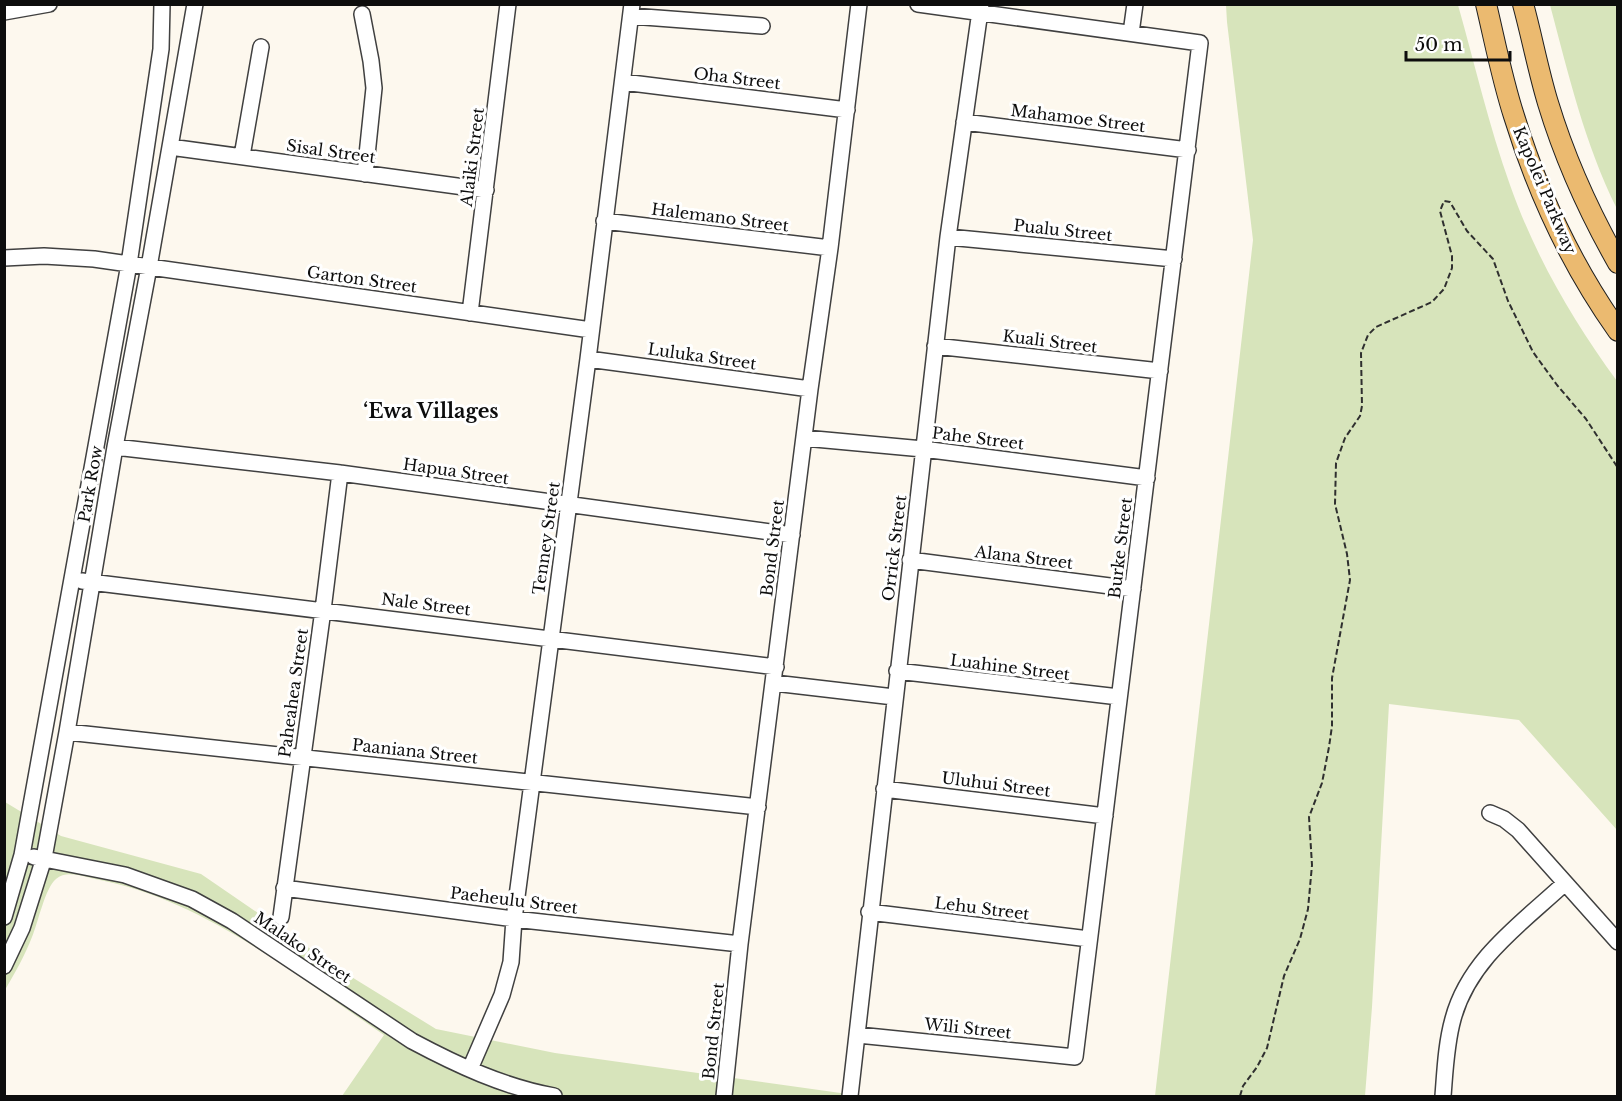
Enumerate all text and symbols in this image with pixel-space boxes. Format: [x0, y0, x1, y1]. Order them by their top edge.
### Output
scale bar [1406, 24, 1510, 62]
text: 50 m [1415, 34, 1463, 56]
street label: Oha Street [692, 63, 782, 93]
street label: Mahamoe Street [1009, 100, 1147, 136]
street label: Alaiki Street [456, 106, 488, 209]
street label: Kapolei Parkway [1509, 123, 1581, 257]
street label: Sisal Street [285, 135, 377, 167]
street label: Halemano Street [650, 199, 790, 235]
street label: Pualu Street [1013, 215, 1113, 245]
street label: Garton Street [306, 261, 418, 297]
street label: Kuali Street [1002, 325, 1098, 357]
street label: Luluka Street [646, 338, 758, 374]
district label: ‘Ewa Villages [363, 399, 499, 423]
street label: Pahe Street [931, 422, 1025, 454]
street label: Park Row [73, 444, 107, 524]
street label: Hapua Street [402, 454, 510, 488]
street label: Tenney Street [528, 480, 564, 596]
street label: Orrick Street [878, 494, 910, 602]
street label: Burke Street [1104, 496, 1136, 600]
street label: Bond Street [756, 499, 788, 597]
street label: Alana Street [973, 541, 1074, 573]
street label: Nale Street [380, 589, 472, 619]
street label: Paheahea Street [274, 627, 312, 759]
street label: Luahine Street [949, 650, 1071, 684]
street label: Paaniana Street [351, 734, 479, 768]
street label: Uluhui Street [940, 767, 1052, 801]
street label: Paeheulu Street [449, 882, 579, 918]
street label: Lehu Street [934, 892, 1030, 924]
street label: Malako Street [251, 907, 355, 987]
street label: Bond Street [698, 982, 728, 1080]
street label: Wili Street [922, 1013, 1013, 1043]

